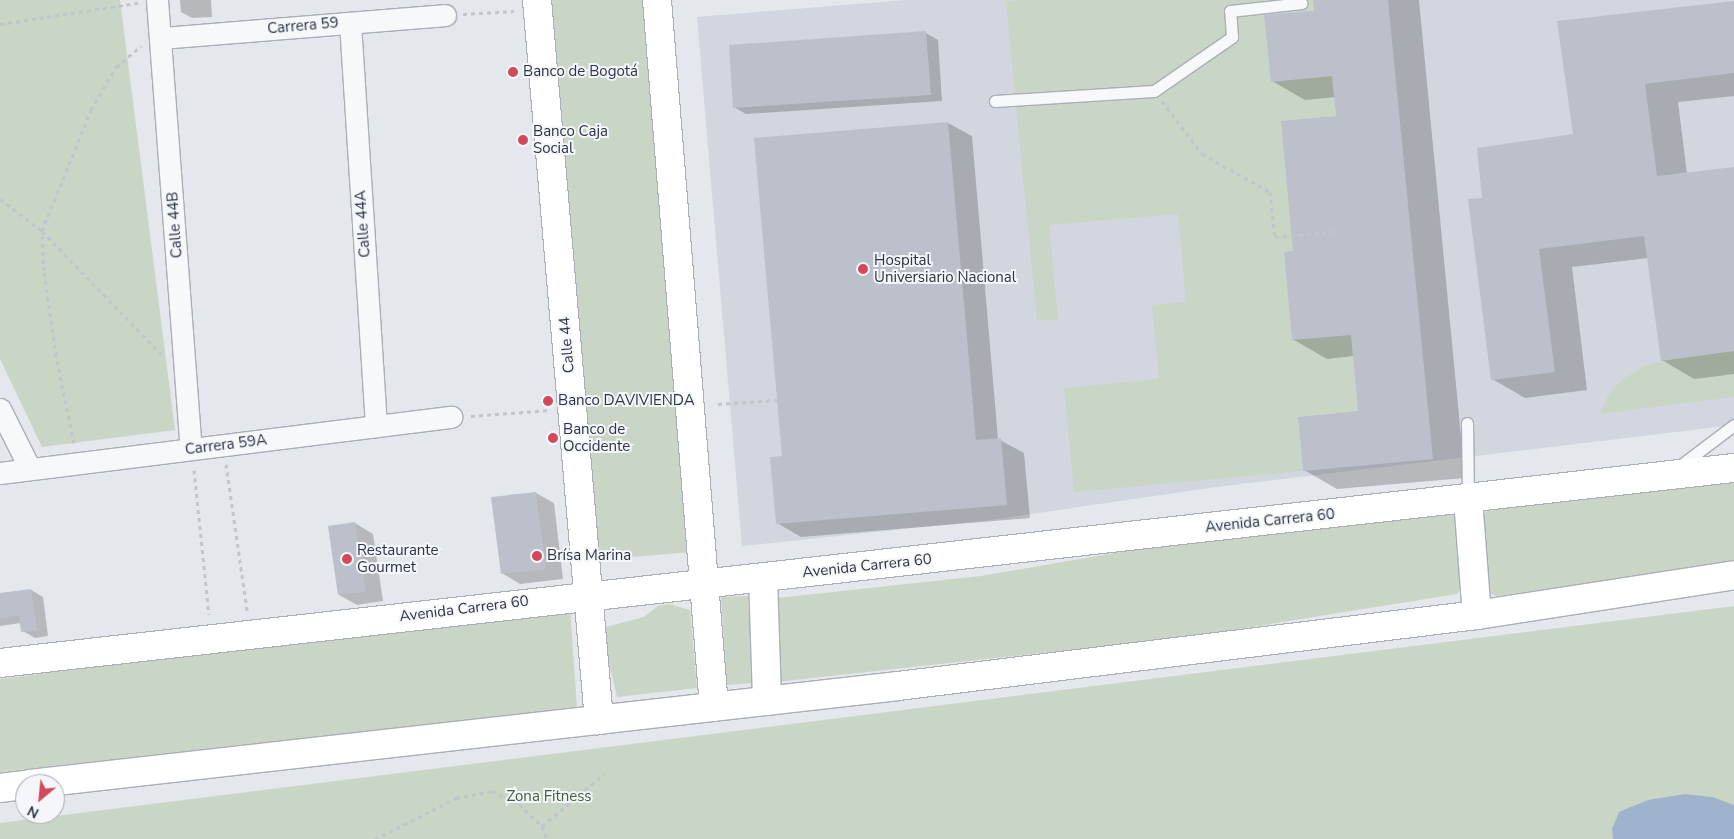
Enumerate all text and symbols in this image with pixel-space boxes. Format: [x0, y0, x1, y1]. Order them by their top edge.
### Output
street label: Carrera 59 [267, 14, 339, 38]
place label: Banco de Bogotá [523, 63, 638, 81]
marker: Banco de Bogotá [507, 66, 519, 78]
place label: Banco Caja Social [533, 122, 608, 157]
marker: Banco Caja Social [517, 134, 529, 146]
street label: Calle 44A [352, 190, 374, 258]
street label: Calle 44B [164, 191, 186, 259]
place label: Hospital Universiario Nacional [874, 251, 1016, 286]
marker: Hospital Universiario Nacional [856, 262, 870, 276]
street label: Calle 44 [556, 316, 578, 374]
place label: Banco DAVIVIENDA [558, 392, 695, 410]
marker: Banco DAVIVIENDA [542, 395, 554, 407]
place label: Banco de Occidente [563, 420, 630, 455]
street label: Carrera 59A [184, 431, 268, 459]
marker: Banco de Occidente [547, 432, 559, 444]
street label: Avenida Carrera 60 [1204, 505, 1336, 537]
place label: Restaurante Gourmet [357, 541, 439, 576]
place label: Brísa Marina [547, 547, 631, 565]
marker: Brísa Marina [531, 550, 543, 562]
street label: Avenida Carrera 60 [801, 550, 933, 582]
marker: Restaurante Gourmet [341, 553, 353, 565]
street label: Avenida Carrera 60 [398, 592, 530, 626]
north arrow [15, 774, 65, 824]
park label: Zona Fitness [506, 788, 592, 806]
text: N [24, 801, 42, 823]

